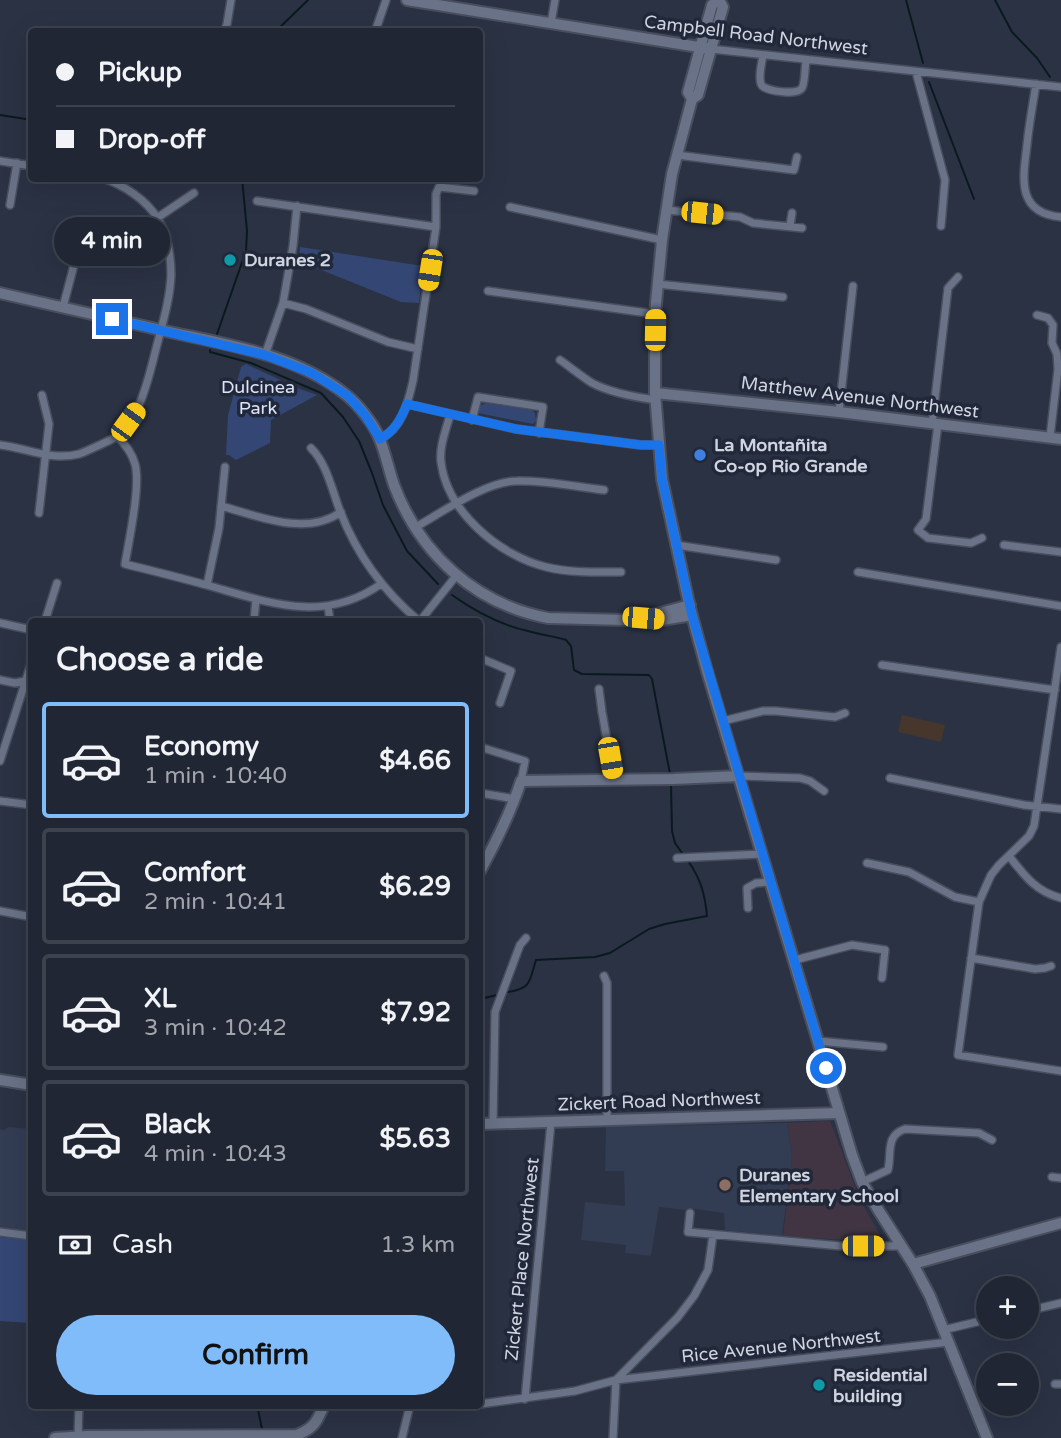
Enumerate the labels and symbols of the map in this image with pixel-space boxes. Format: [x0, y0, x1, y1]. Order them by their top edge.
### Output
street label: Campbell Road Northwest [643, 10, 869, 60]
car [681, 200, 724, 226]
callout: 4 min [54, 218, 170, 266]
car [417, 248, 444, 292]
place label: Duranes 2 [244, 249, 331, 271]
marker: Duranes 2 [222, 252, 238, 268]
route end [96, 303, 128, 335]
car [645, 309, 666, 351]
street label: Matthew Avenue Northwest [740, 371, 980, 423]
park label: Dulcinea Park [221, 376, 295, 419]
car [108, 399, 149, 445]
place label: La Montañita Co-op Rio Grande [714, 434, 868, 477]
marker: La Montañita Co-op Rio Grande [692, 447, 708, 463]
car [622, 606, 665, 630]
car [597, 735, 624, 781]
route start [810, 1052, 842, 1084]
street label: Zickert Road Northwest [557, 1086, 761, 1116]
street label: Zickert Place Northwest [500, 1156, 544, 1362]
place label: Duranes Elementary School [739, 1164, 899, 1207]
marker: Duranes Elementary School [717, 1177, 733, 1193]
car [843, 1236, 885, 1257]
street label: Rice Avenue Northwest [680, 1325, 882, 1367]
place label: Residential building [833, 1364, 927, 1407]
marker: Residential building [811, 1377, 827, 1393]

